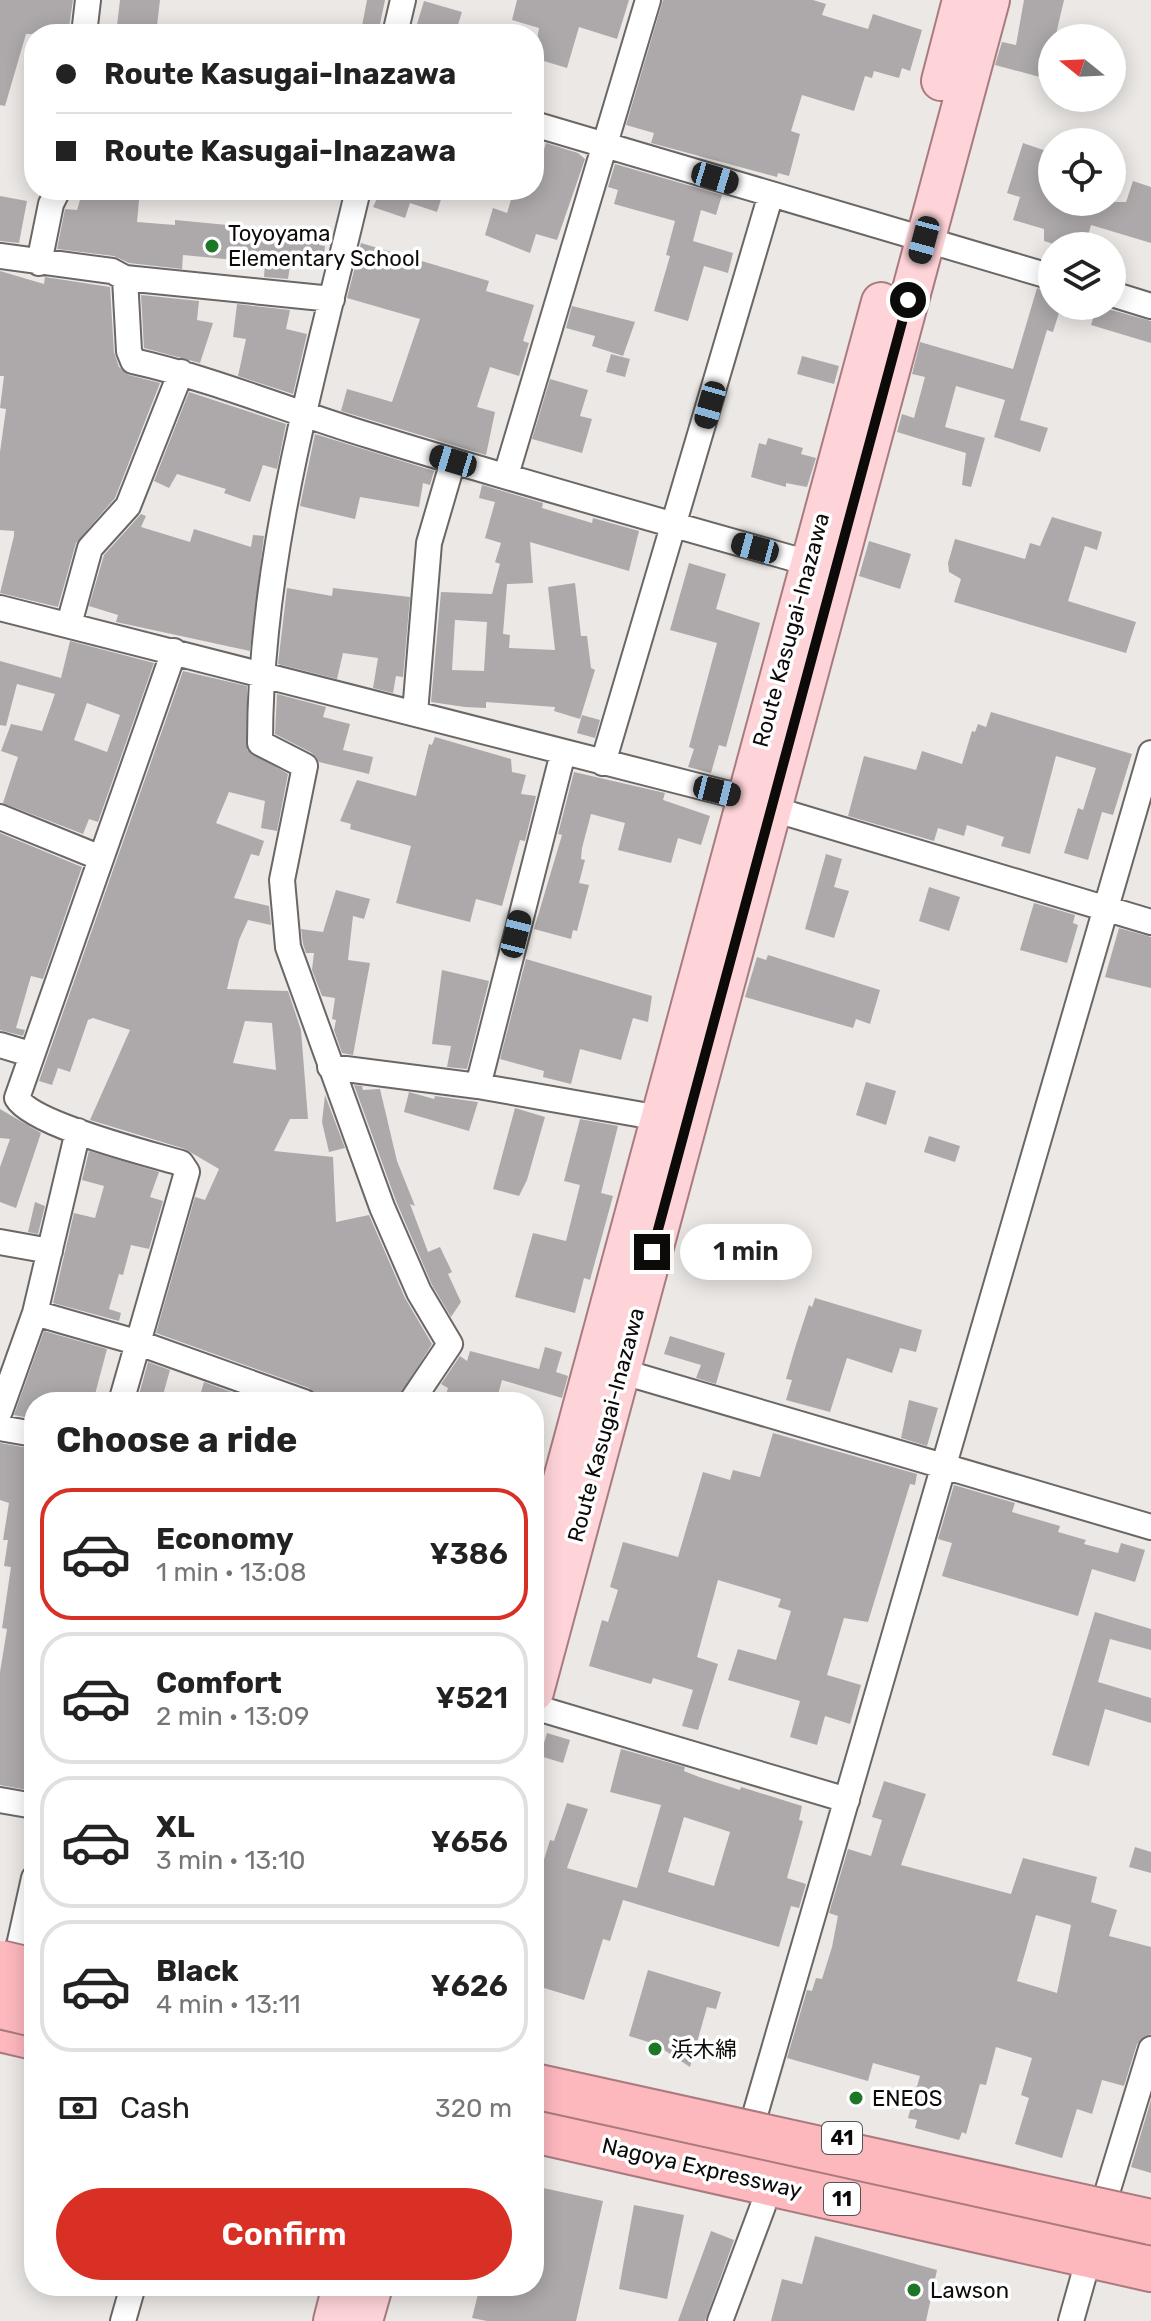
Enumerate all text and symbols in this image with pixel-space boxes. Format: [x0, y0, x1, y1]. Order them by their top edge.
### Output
north arrow [1038, 24, 1126, 112]
map controls [1038, 24, 1126, 320]
text: Route Kasugai-Inazawa [104, 56, 456, 92]
button: locate [1038, 128, 1126, 216]
text: Route Kasugai-Inazawa [104, 133, 456, 169]
car [689, 160, 741, 196]
car [906, 214, 942, 266]
place label: Toyoyama Elementary School [228, 220, 420, 272]
button: layers [1038, 232, 1126, 320]
marker: Toyoyama Elementary School [203, 237, 221, 255]
route start [890, 282, 926, 318]
car [692, 379, 728, 431]
car [427, 443, 479, 479]
street label: Route Kasugai-Inazawa [747, 510, 835, 750]
car [729, 530, 781, 566]
car [691, 774, 743, 808]
car [499, 908, 533, 960]
callout: 1 min [680, 1224, 812, 1280]
route end [634, 1234, 670, 1270]
text: 1 min [713, 1236, 779, 1267]
street label: Route Kasugai-Inazawa [562, 1305, 650, 1545]
text: Choose a ride [56, 1418, 297, 1461]
icon: car [60, 1518, 132, 1590]
text: Economy [156, 1521, 294, 1557]
text: ¥386 [429, 1536, 508, 1572]
text: 1 min · 13:08 [156, 1557, 306, 1588]
icon: car [60, 1662, 132, 1734]
text: Comfort [156, 1665, 282, 1701]
text: ¥521 [436, 1680, 508, 1716]
text: 2 min · 13:09 [156, 1701, 309, 1732]
icon: car [60, 1806, 132, 1878]
text: XL [156, 1809, 195, 1845]
text: ¥656 [431, 1824, 508, 1860]
text: 3 min · 13:10 [156, 1845, 306, 1876]
icon: car [60, 1950, 132, 2022]
text: Black [156, 1953, 239, 1989]
text: ¥626 [431, 1968, 508, 2004]
text: 4 min · 13:11 [156, 1989, 301, 2020]
place label: 浜木綿 [671, 2036, 737, 2063]
marker: 浜木綿 [646, 2040, 664, 2058]
place label: ENEOS [872, 2085, 942, 2112]
icon: cash [56, 2086, 100, 2130]
marker: ENEOS [847, 2089, 865, 2107]
text: Cash [120, 2090, 190, 2126]
text: 320 m [435, 2093, 512, 2124]
road number: 41 [822, 2122, 862, 2154]
street label: Nagoya Expressway [599, 2132, 805, 2204]
road number: 11 [824, 2183, 860, 2215]
button: Confirm [56, 2188, 512, 2280]
place label: Lawson [930, 2277, 1009, 2304]
marker: Lawson [905, 2281, 923, 2299]

